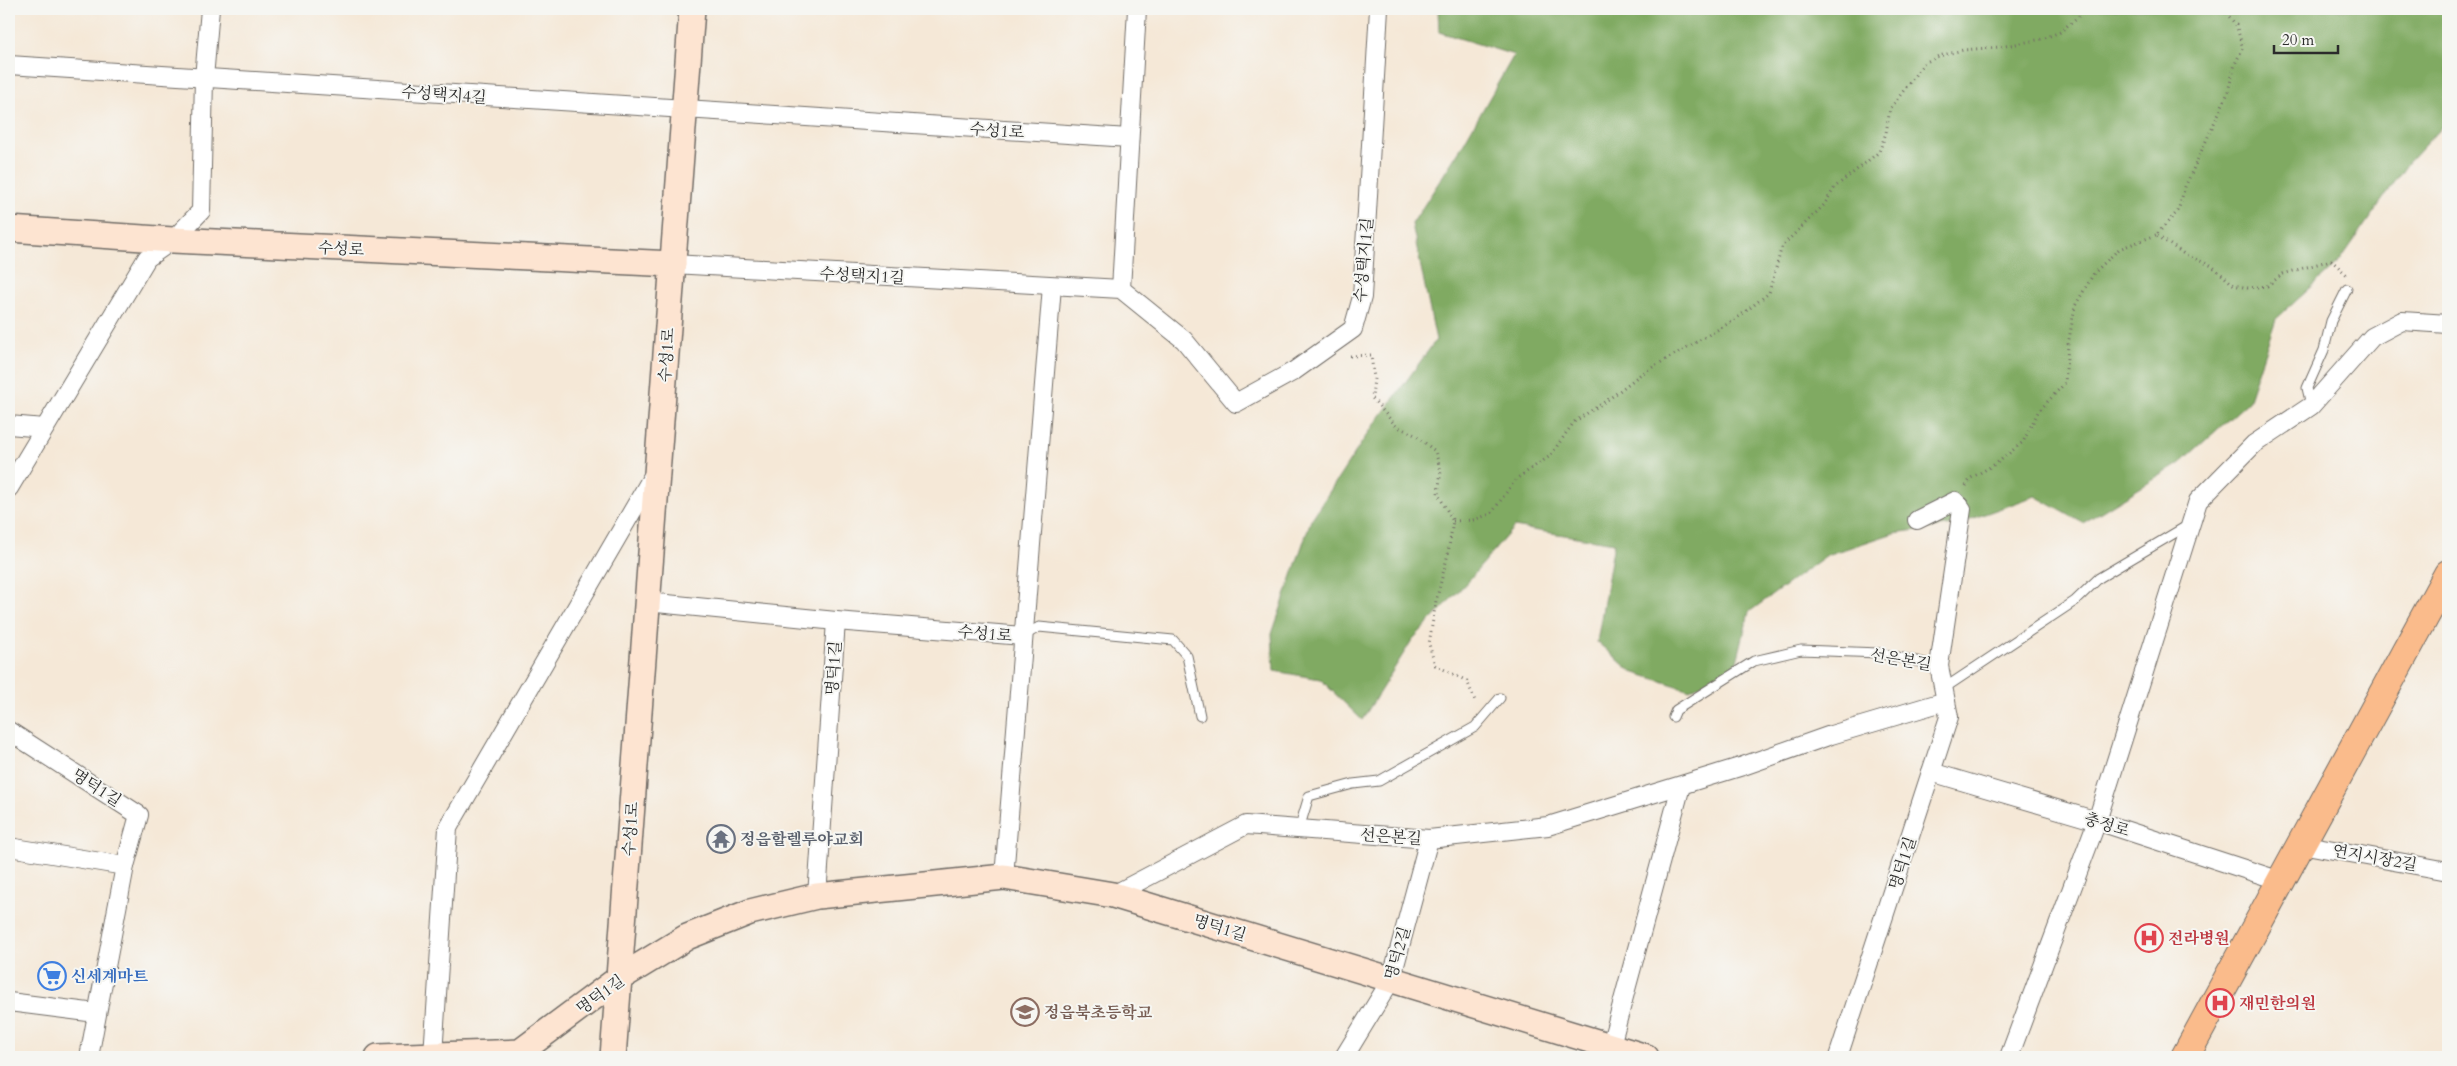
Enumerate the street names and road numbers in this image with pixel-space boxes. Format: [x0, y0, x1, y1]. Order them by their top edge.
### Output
street label: 수성택지4길 [401, 81, 487, 109]
street label: 수성1로 [969, 118, 1025, 144]
street label: 수성택지1길 [1349, 217, 1379, 304]
street label: 수성로 [317, 237, 365, 261]
street label: 수성택지1길 [819, 263, 905, 289]
street label: 수성1로 [654, 327, 680, 383]
street label: 수성1로 [957, 621, 1014, 647]
street label: 명덕1길 [821, 640, 847, 696]
street label: 선은본길 [1868, 644, 1933, 676]
street label: 명덕1길 [68, 764, 125, 812]
street label: 수성1로 [618, 801, 644, 857]
street label: 충정로 [2081, 808, 2133, 842]
street label: 선은본길 [1359, 824, 1423, 850]
street label: 명덕1길 [1884, 834, 1922, 893]
street label: 연지시장2길 [2331, 840, 2419, 876]
street label: 명덕1길 [1190, 909, 1249, 946]
street label: 명덕2길 [1380, 924, 1416, 983]
street label: 명덕1길 [572, 970, 629, 1020]

